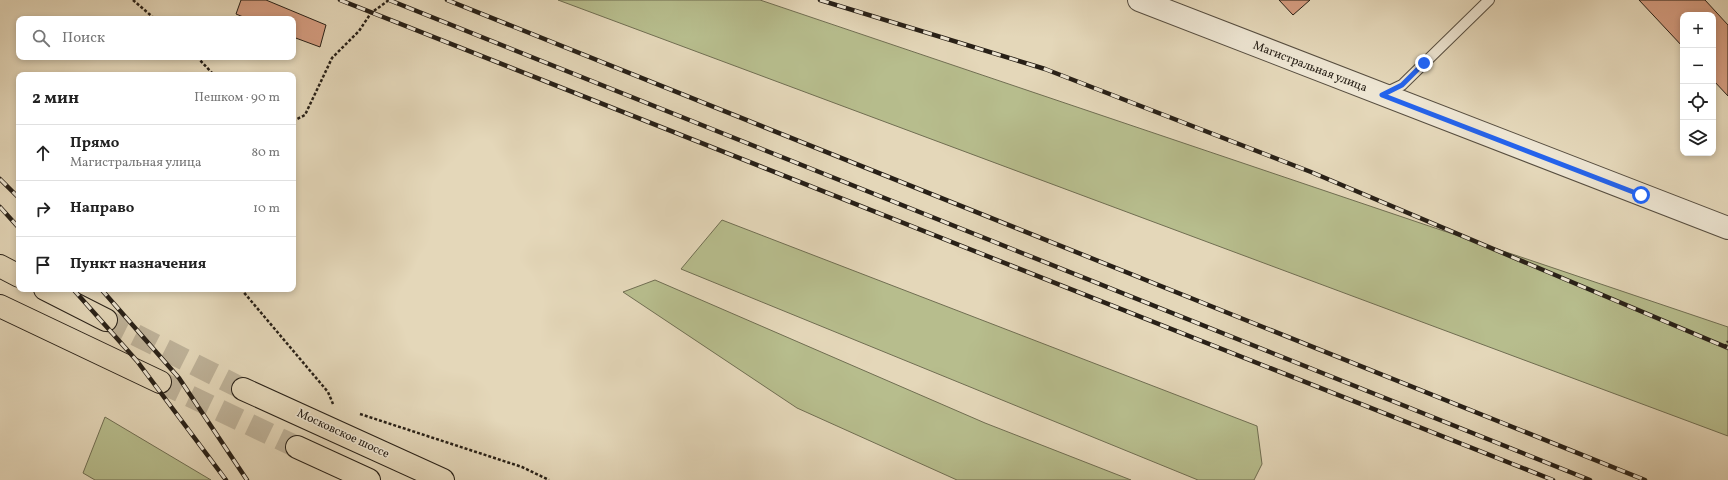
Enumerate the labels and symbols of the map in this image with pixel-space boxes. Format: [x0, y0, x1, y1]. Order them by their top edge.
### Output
street label: Магистральная улица [1250, 38, 1370, 96]
route end [1415, 54, 1433, 72]
route start [1632, 186, 1650, 204]
street label: Московское шоссе [294, 406, 392, 463]

